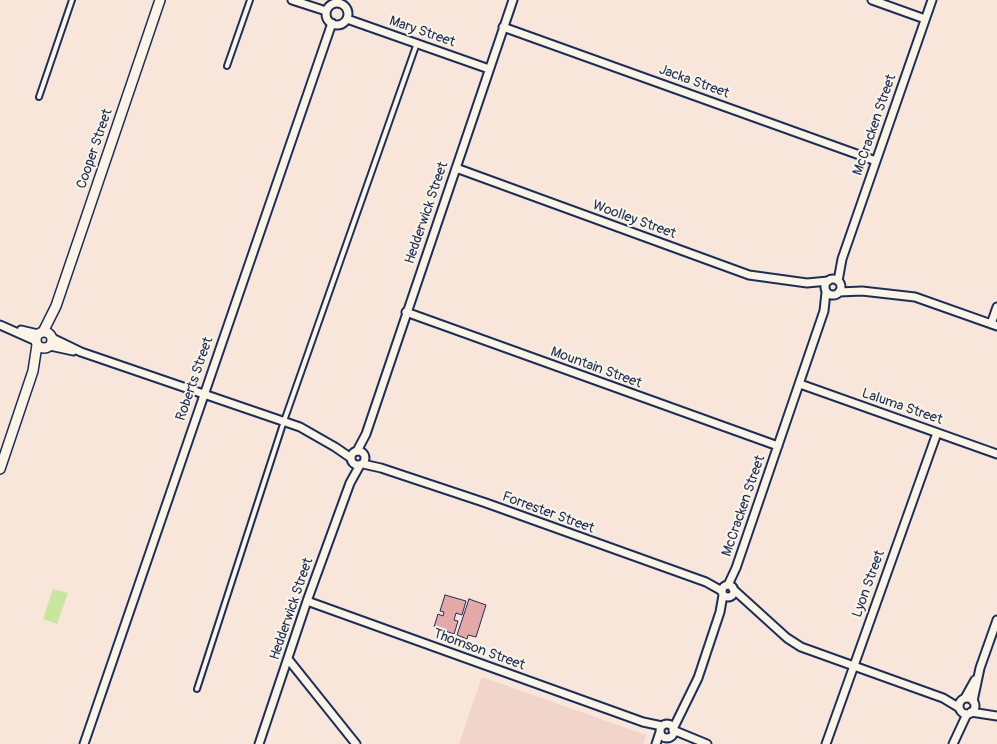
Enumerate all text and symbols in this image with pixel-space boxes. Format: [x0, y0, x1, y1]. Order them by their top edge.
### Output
street label: Mary Street [387, 13, 457, 51]
street label: Jacka Street [657, 62, 731, 102]
street label: McCracken Street [850, 72, 900, 178]
street label: Cooper Street [73, 107, 117, 191]
street label: Hedderwick Street [402, 160, 452, 266]
street label: Woolley Street [590, 197, 678, 243]
street label: Roberts Street [173, 335, 217, 423]
street label: Mountain Street [548, 344, 644, 392]
street label: Laluma Street [859, 385, 945, 429]
street label: McCracken Street [719, 453, 769, 559]
street label: Forrester Street [500, 489, 596, 537]
street label: Lyon Street [849, 548, 889, 620]
street label: Hedderwick Street [267, 556, 317, 662]
street label: Thomson Street [431, 626, 527, 674]

